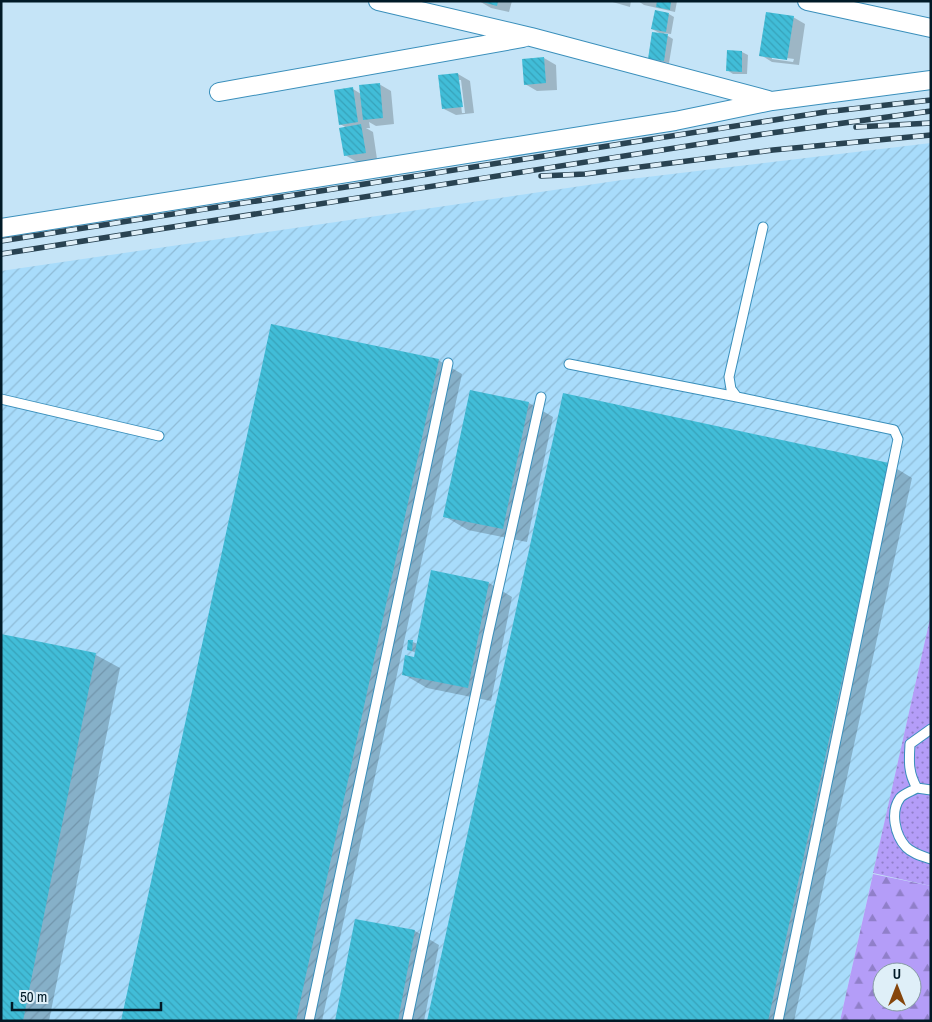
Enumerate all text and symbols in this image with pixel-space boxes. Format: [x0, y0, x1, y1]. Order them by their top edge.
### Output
north arrow [872, 962, 922, 1012]
text: U [893, 965, 901, 983]
scale bar [12, 980, 161, 1012]
text: 50 m [20, 986, 47, 1007]

